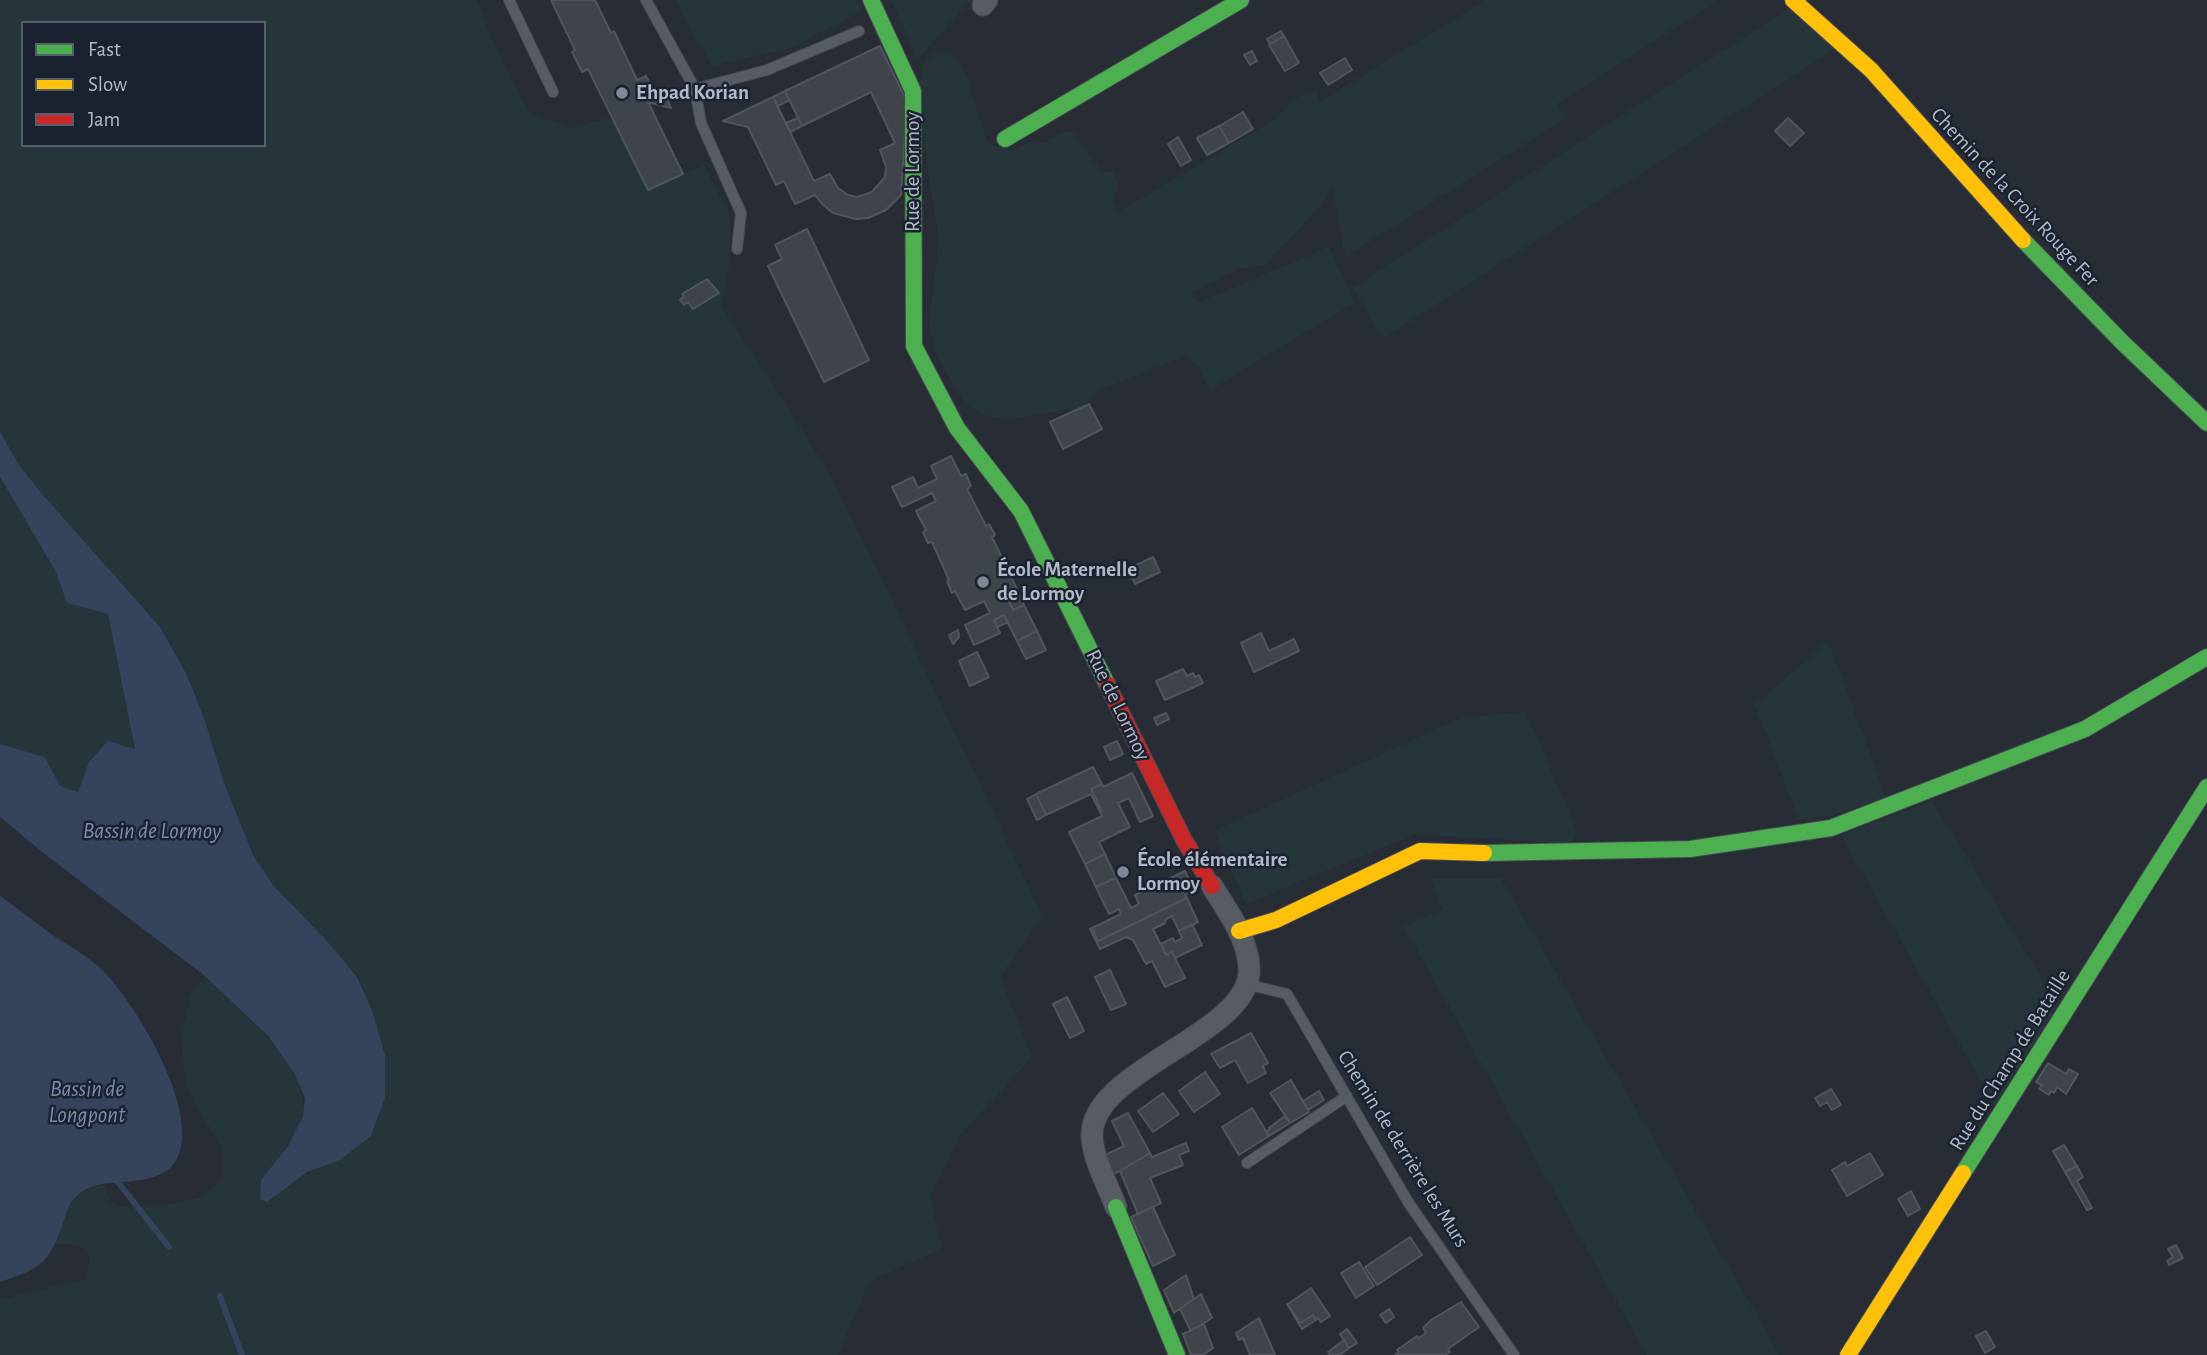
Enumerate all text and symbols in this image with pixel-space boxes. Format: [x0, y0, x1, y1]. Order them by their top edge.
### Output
legend [21, 21, 266, 147]
text: Fast [88, 39, 121, 60]
text: Slow [88, 74, 127, 95]
place label: Ehpad Korian [636, 80, 749, 106]
marker: Ehpad Korian [614, 85, 630, 101]
street label: Chemin de la Croix Rouge Fer [1925, 102, 2105, 292]
text: Jam [88, 109, 120, 130]
street label: Rue de Lormoy [900, 112, 926, 232]
place label: École Maternelle de Lormoy [997, 557, 1137, 607]
marker: École Maternelle de Lormoy [975, 574, 991, 590]
street label: Rue de Lormoy [1080, 645, 1156, 765]
water label: Bassin de Lormoy [83, 817, 221, 845]
place label: École élémentaire Lormoy [1137, 847, 1288, 897]
marker: École élémentaire Lormoy [1115, 864, 1131, 880]
street label: Rue du Champ de Bataille [1944, 965, 2076, 1155]
street label: Chemin de derrière les Murs [1332, 1046, 1474, 1252]
water label: Bassin de Longpont [48, 1075, 126, 1129]

